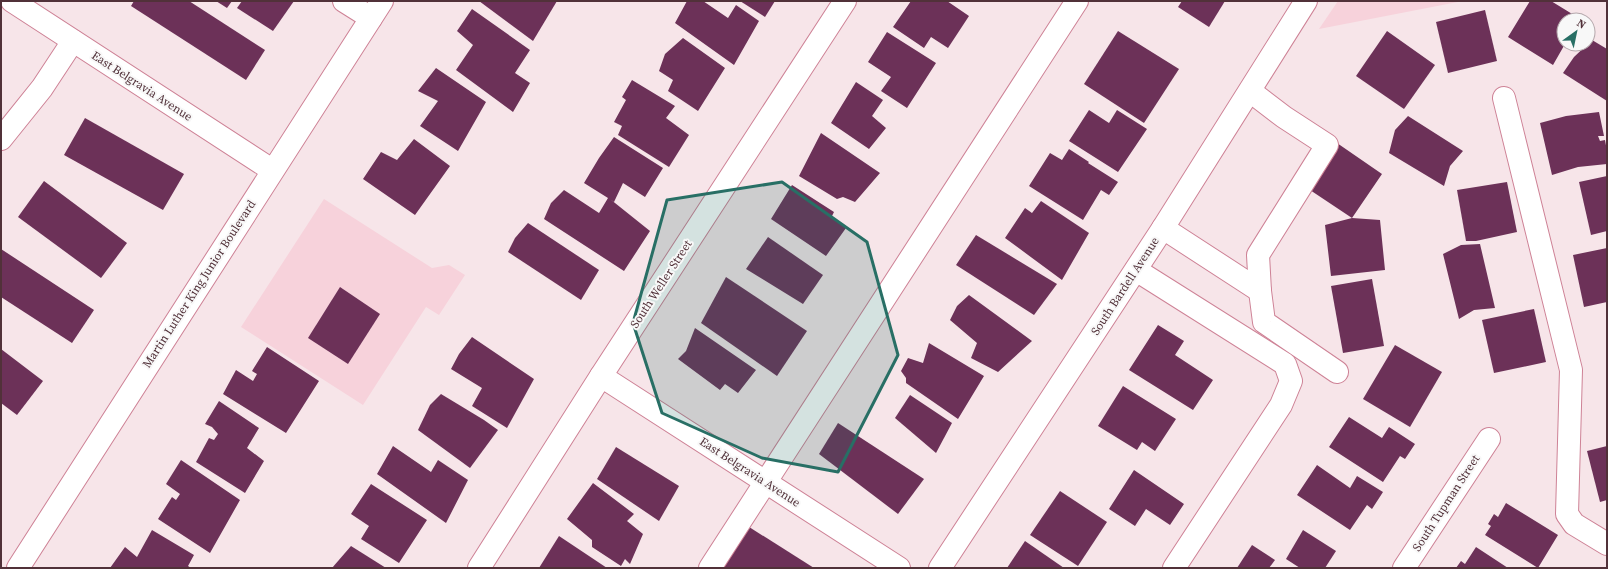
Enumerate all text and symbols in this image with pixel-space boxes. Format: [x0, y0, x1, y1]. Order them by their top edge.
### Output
north arrow [1556, 12, 1596, 52]
text: N [1574, 16, 1589, 33]
street label: East Belgravia Avenue [88, 47, 196, 125]
street label: Martin Luther King Junior Boulevard [139, 197, 259, 371]
street label: South Bardell Avenue [1087, 234, 1163, 338]
street label: South Weller Street [627, 237, 696, 331]
street label: East Belgravia Avenue [696, 433, 804, 511]
street label: South Tupman Street [1409, 452, 1483, 554]

